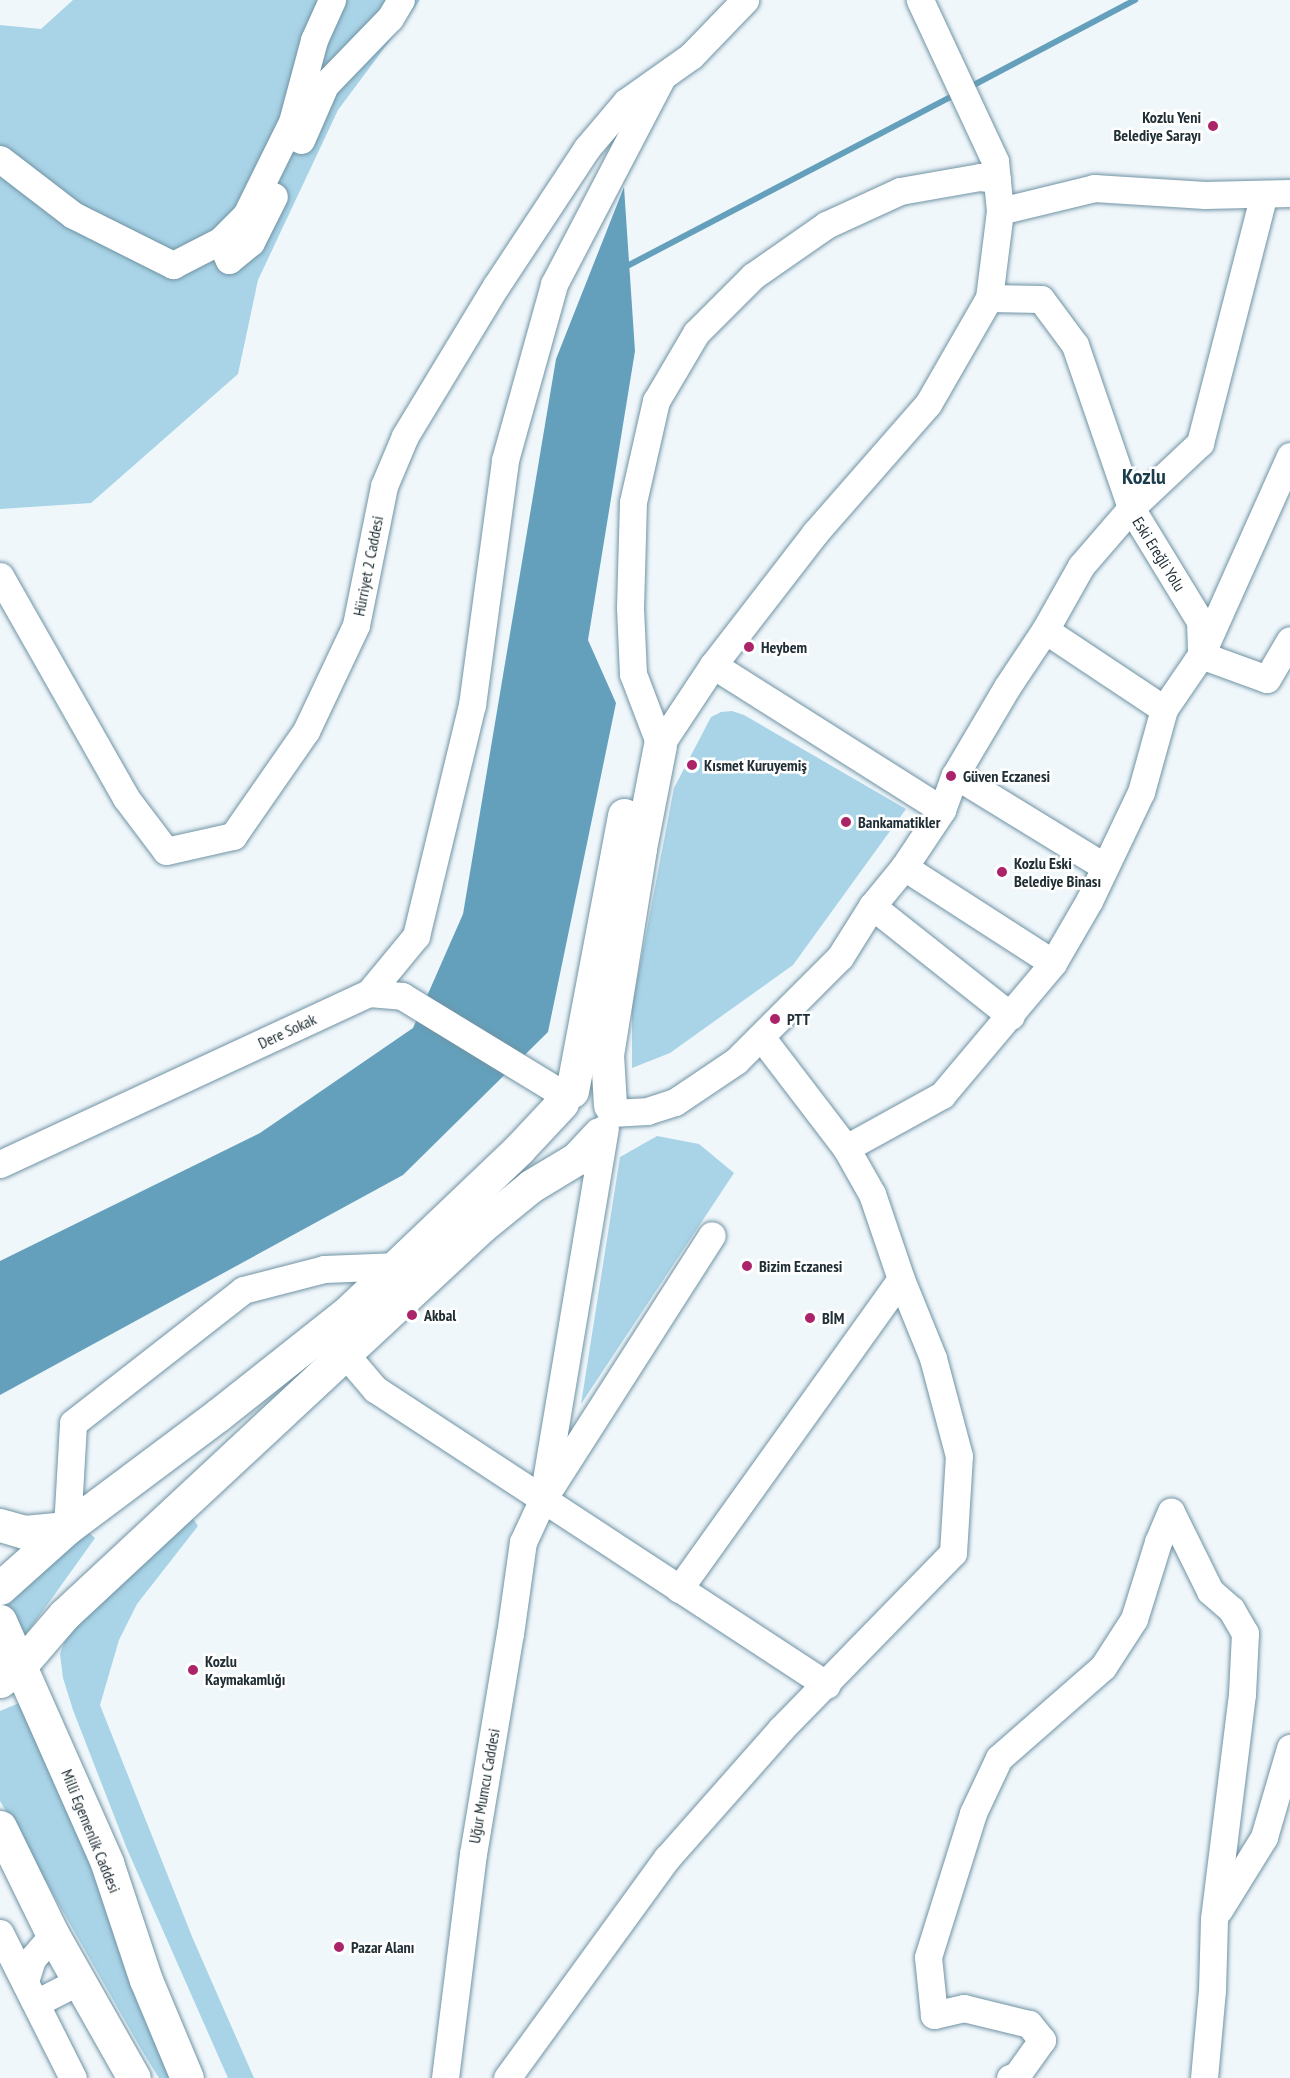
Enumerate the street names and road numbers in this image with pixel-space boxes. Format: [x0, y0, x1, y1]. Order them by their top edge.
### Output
street label: Eski Ereğli Yolu [1129, 513, 1189, 595]
street label: Hürriyet 2 Caddesi [349, 514, 387, 618]
street label: Dere Sokak [255, 1009, 319, 1053]
street label: Uğur Mumcu Caddesi [464, 1727, 504, 1845]
street label: Milli Egemenlik Caddesi [57, 1766, 125, 1896]

